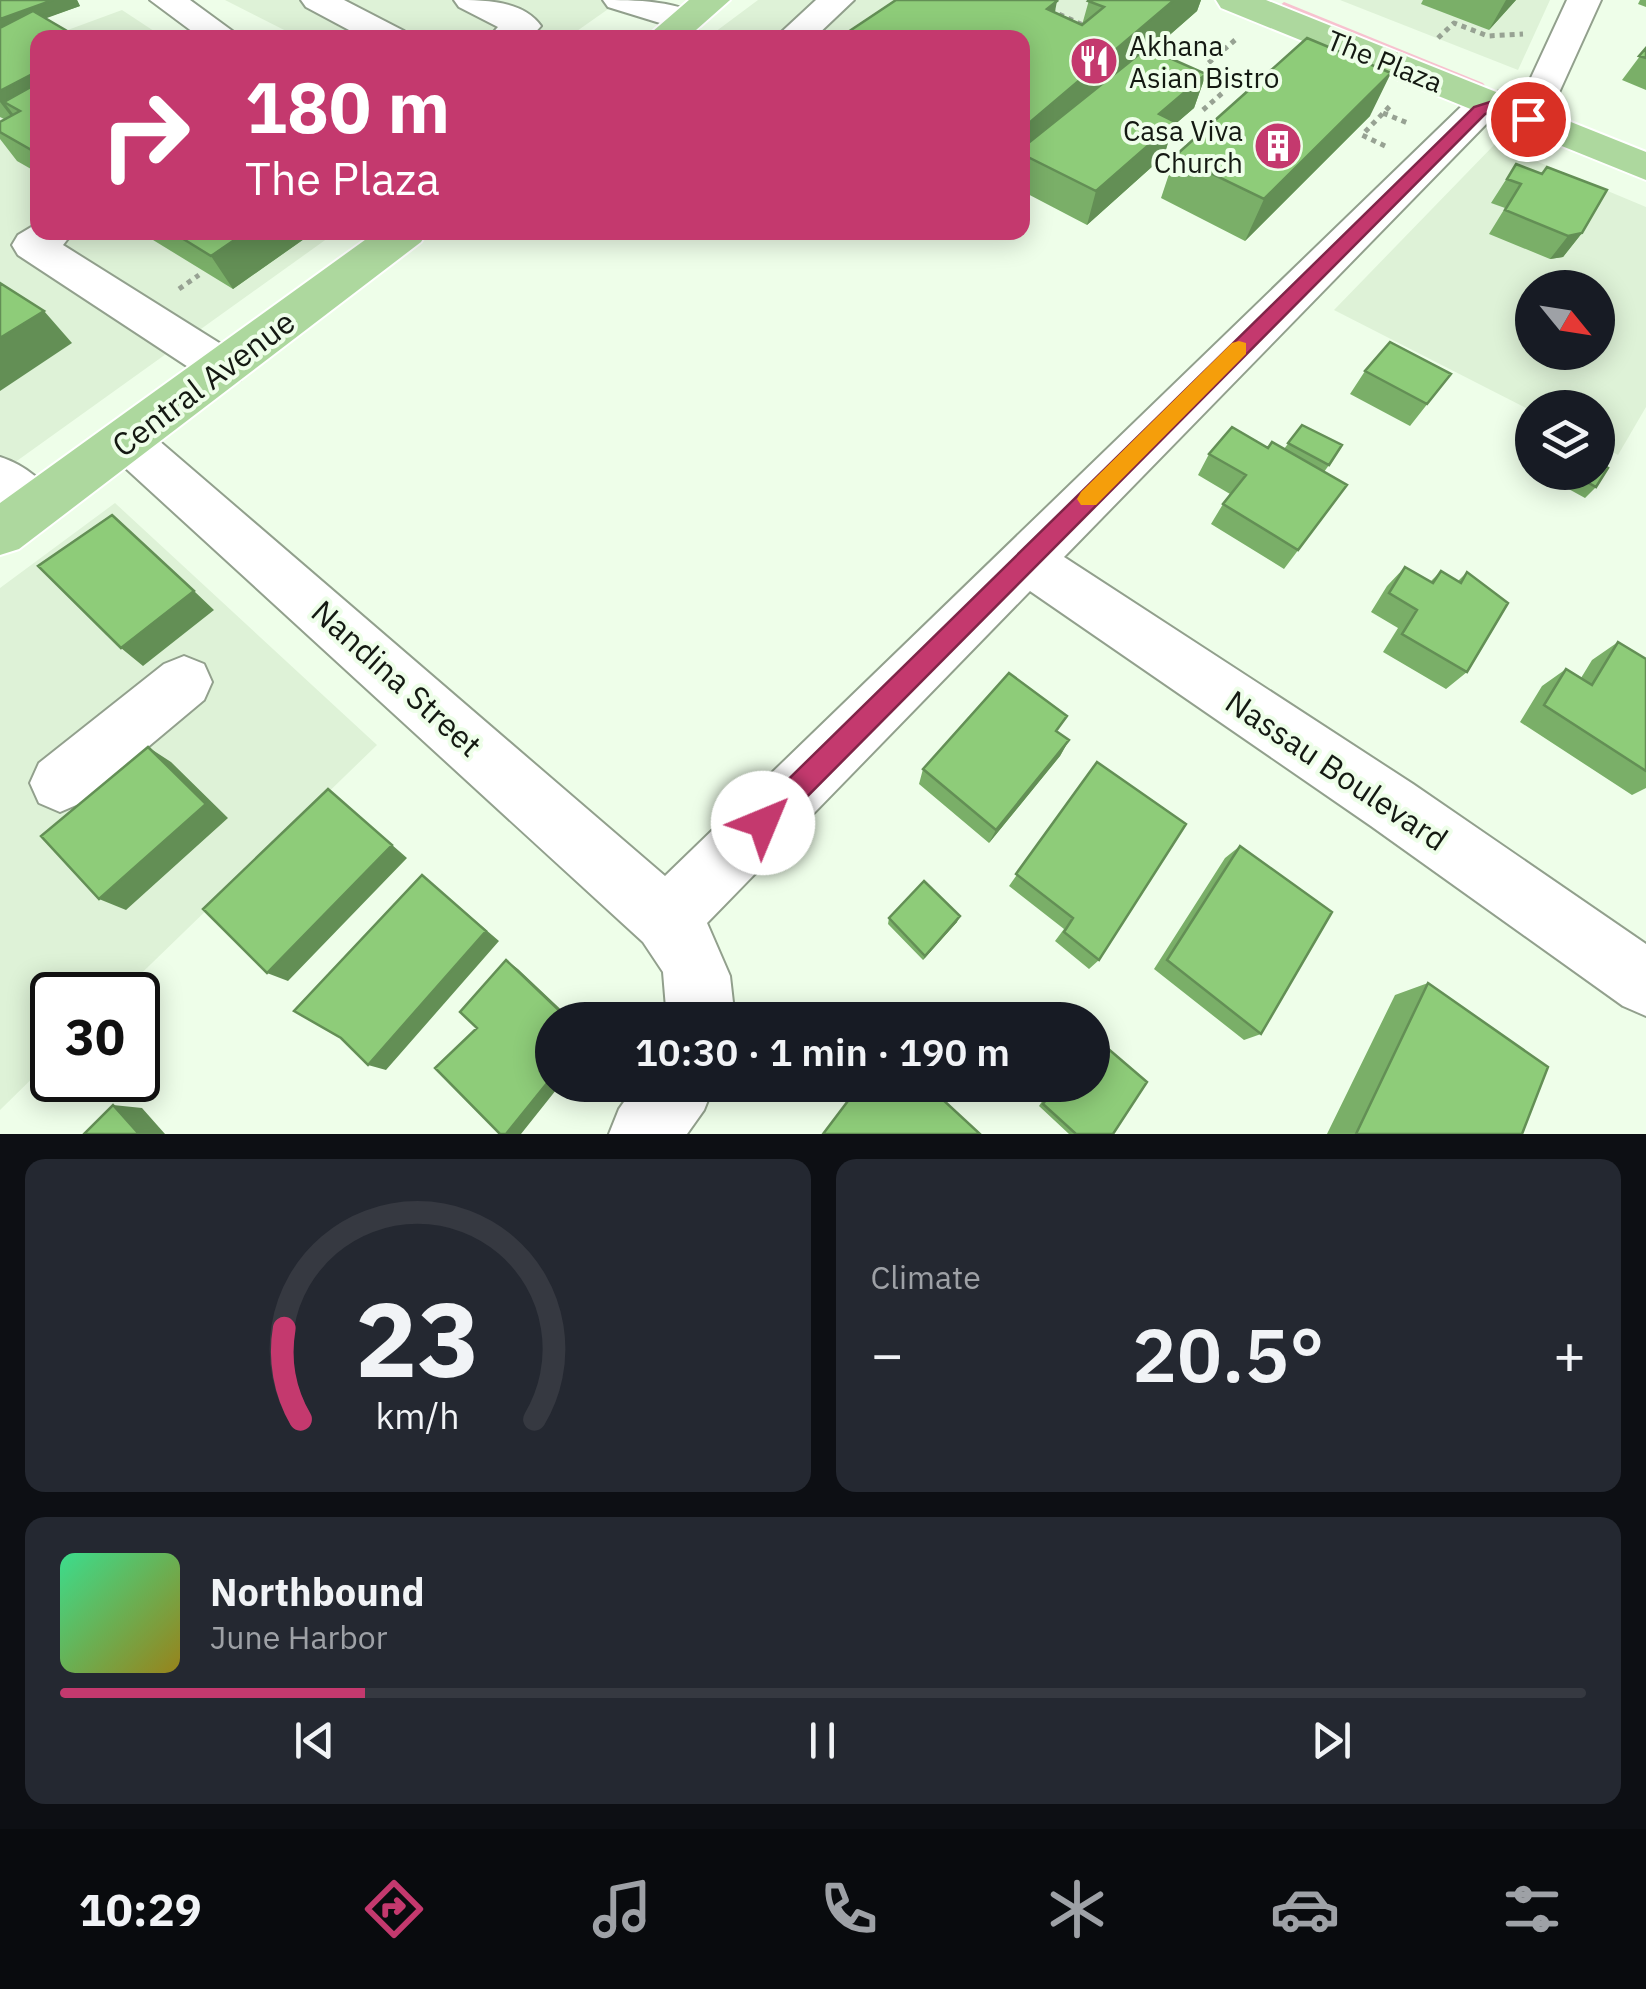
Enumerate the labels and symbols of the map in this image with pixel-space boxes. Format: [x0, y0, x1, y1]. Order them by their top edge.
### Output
street label: The Plaza [1322, 21, 1448, 101]
place label: Akhana Asian Bistro [1129, 27, 1279, 96]
restaurant icon: Akhana Asian Bistro [1068, 35, 1120, 87]
pin [1486, 77, 1571, 162]
place label: Casa Viva Church [1123, 112, 1243, 181]
building icon: Casa Viva Church [1252, 120, 1304, 172]
north arrow [1515, 270, 1615, 370]
street label: Central Avenue [103, 300, 303, 466]
street label: Nandina Street [303, 590, 491, 766]
street label: Nassau Boulevard [1218, 680, 1456, 860]
position arrow [711, 771, 815, 875]
speed limit sign: 30 [30, 972, 160, 1102]

